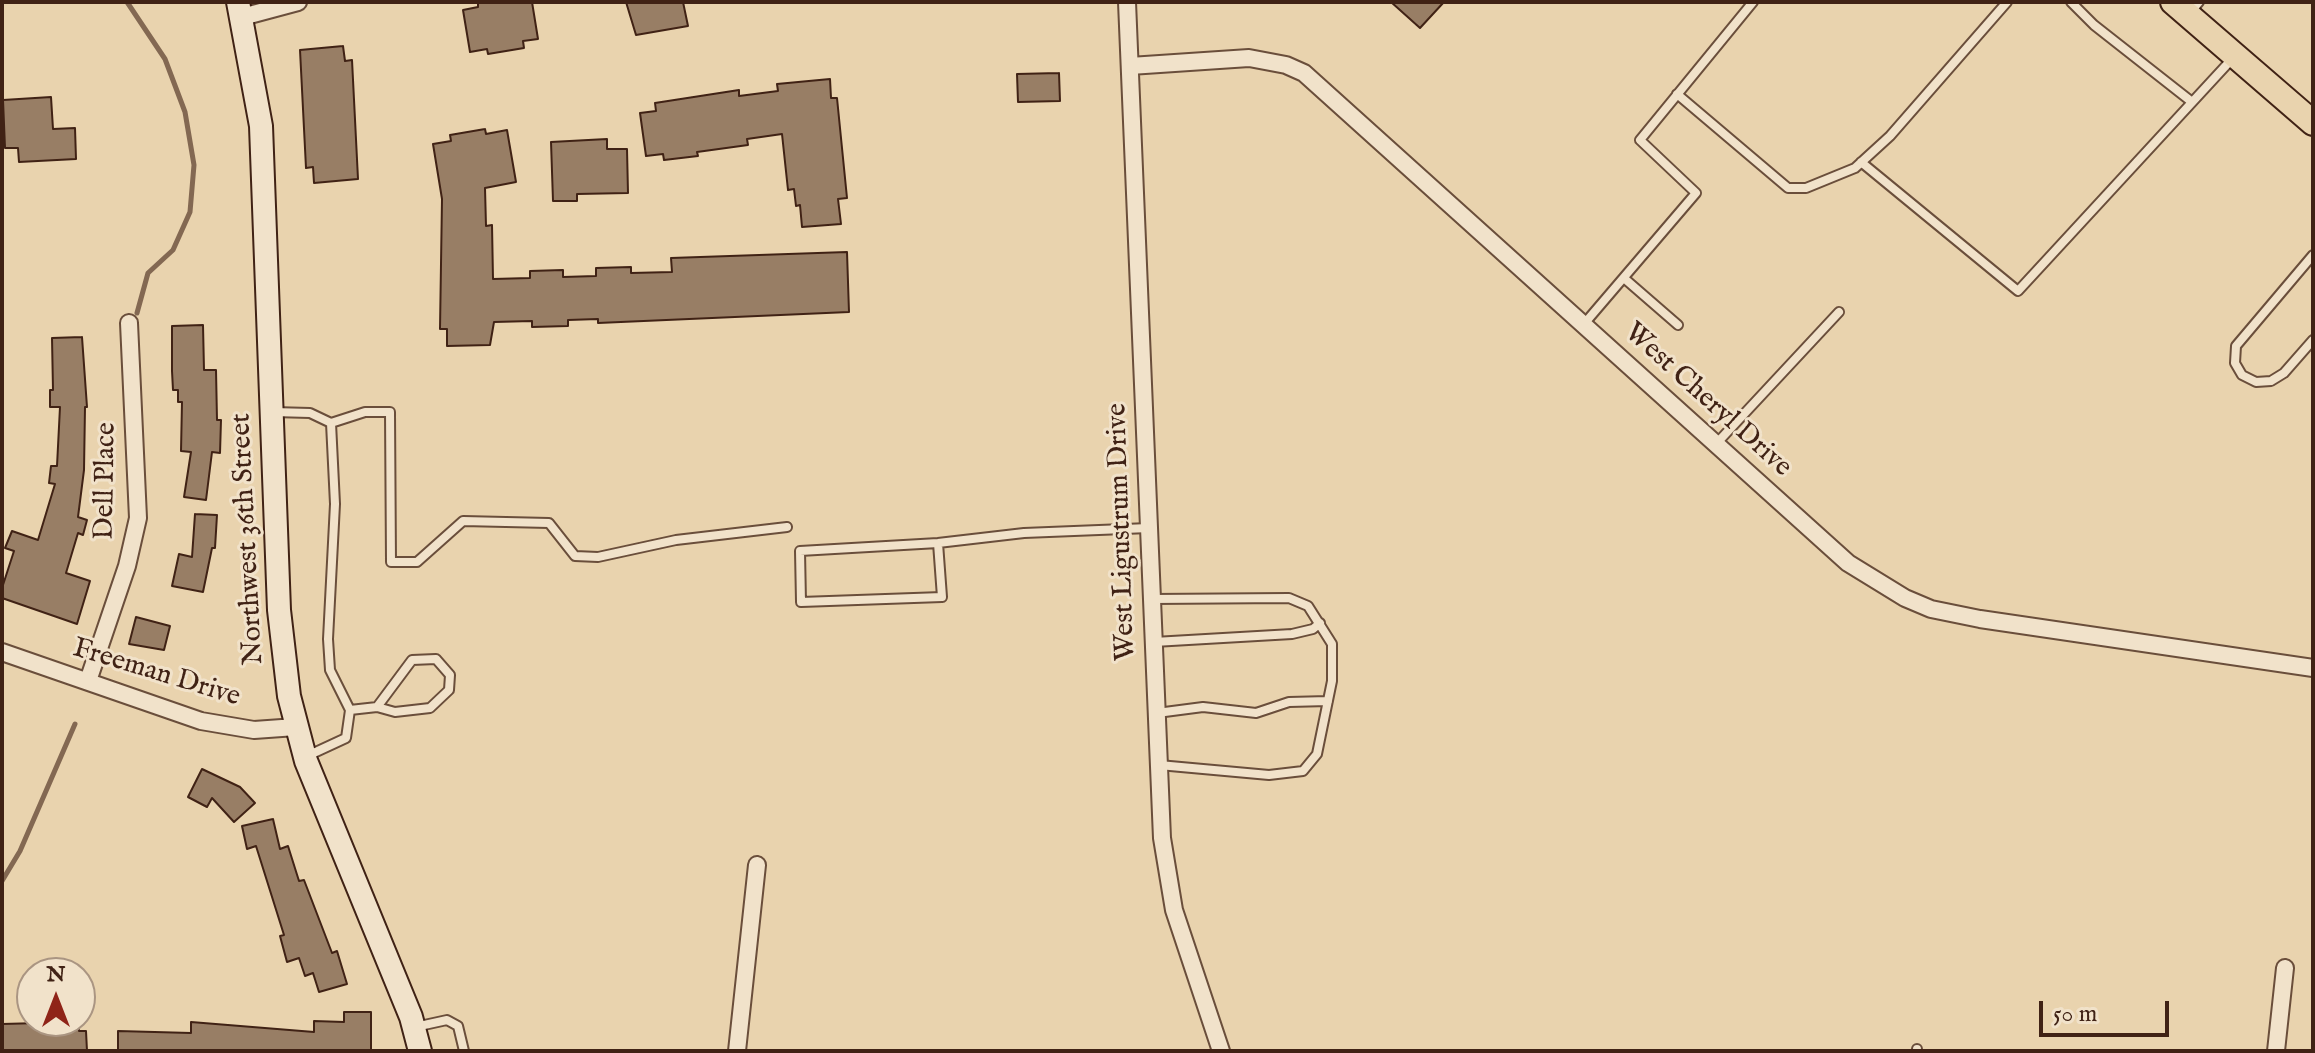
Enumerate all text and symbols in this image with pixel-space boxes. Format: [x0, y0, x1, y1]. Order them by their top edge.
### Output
street label: West Cheryl Drive [1616, 317, 1798, 485]
street label: West Ligustrum Drive [1102, 402, 1144, 662]
street label: Northwest 36th Street [226, 412, 272, 666]
street label: Dell Place [89, 422, 125, 540]
street label: Freeman Drive [68, 633, 244, 715]
north arrow [16, 957, 96, 1037]
text: N [46, 961, 66, 989]
scale bar [2043, 985, 2173, 1035]
text: 50 m [2053, 999, 2097, 1030]

